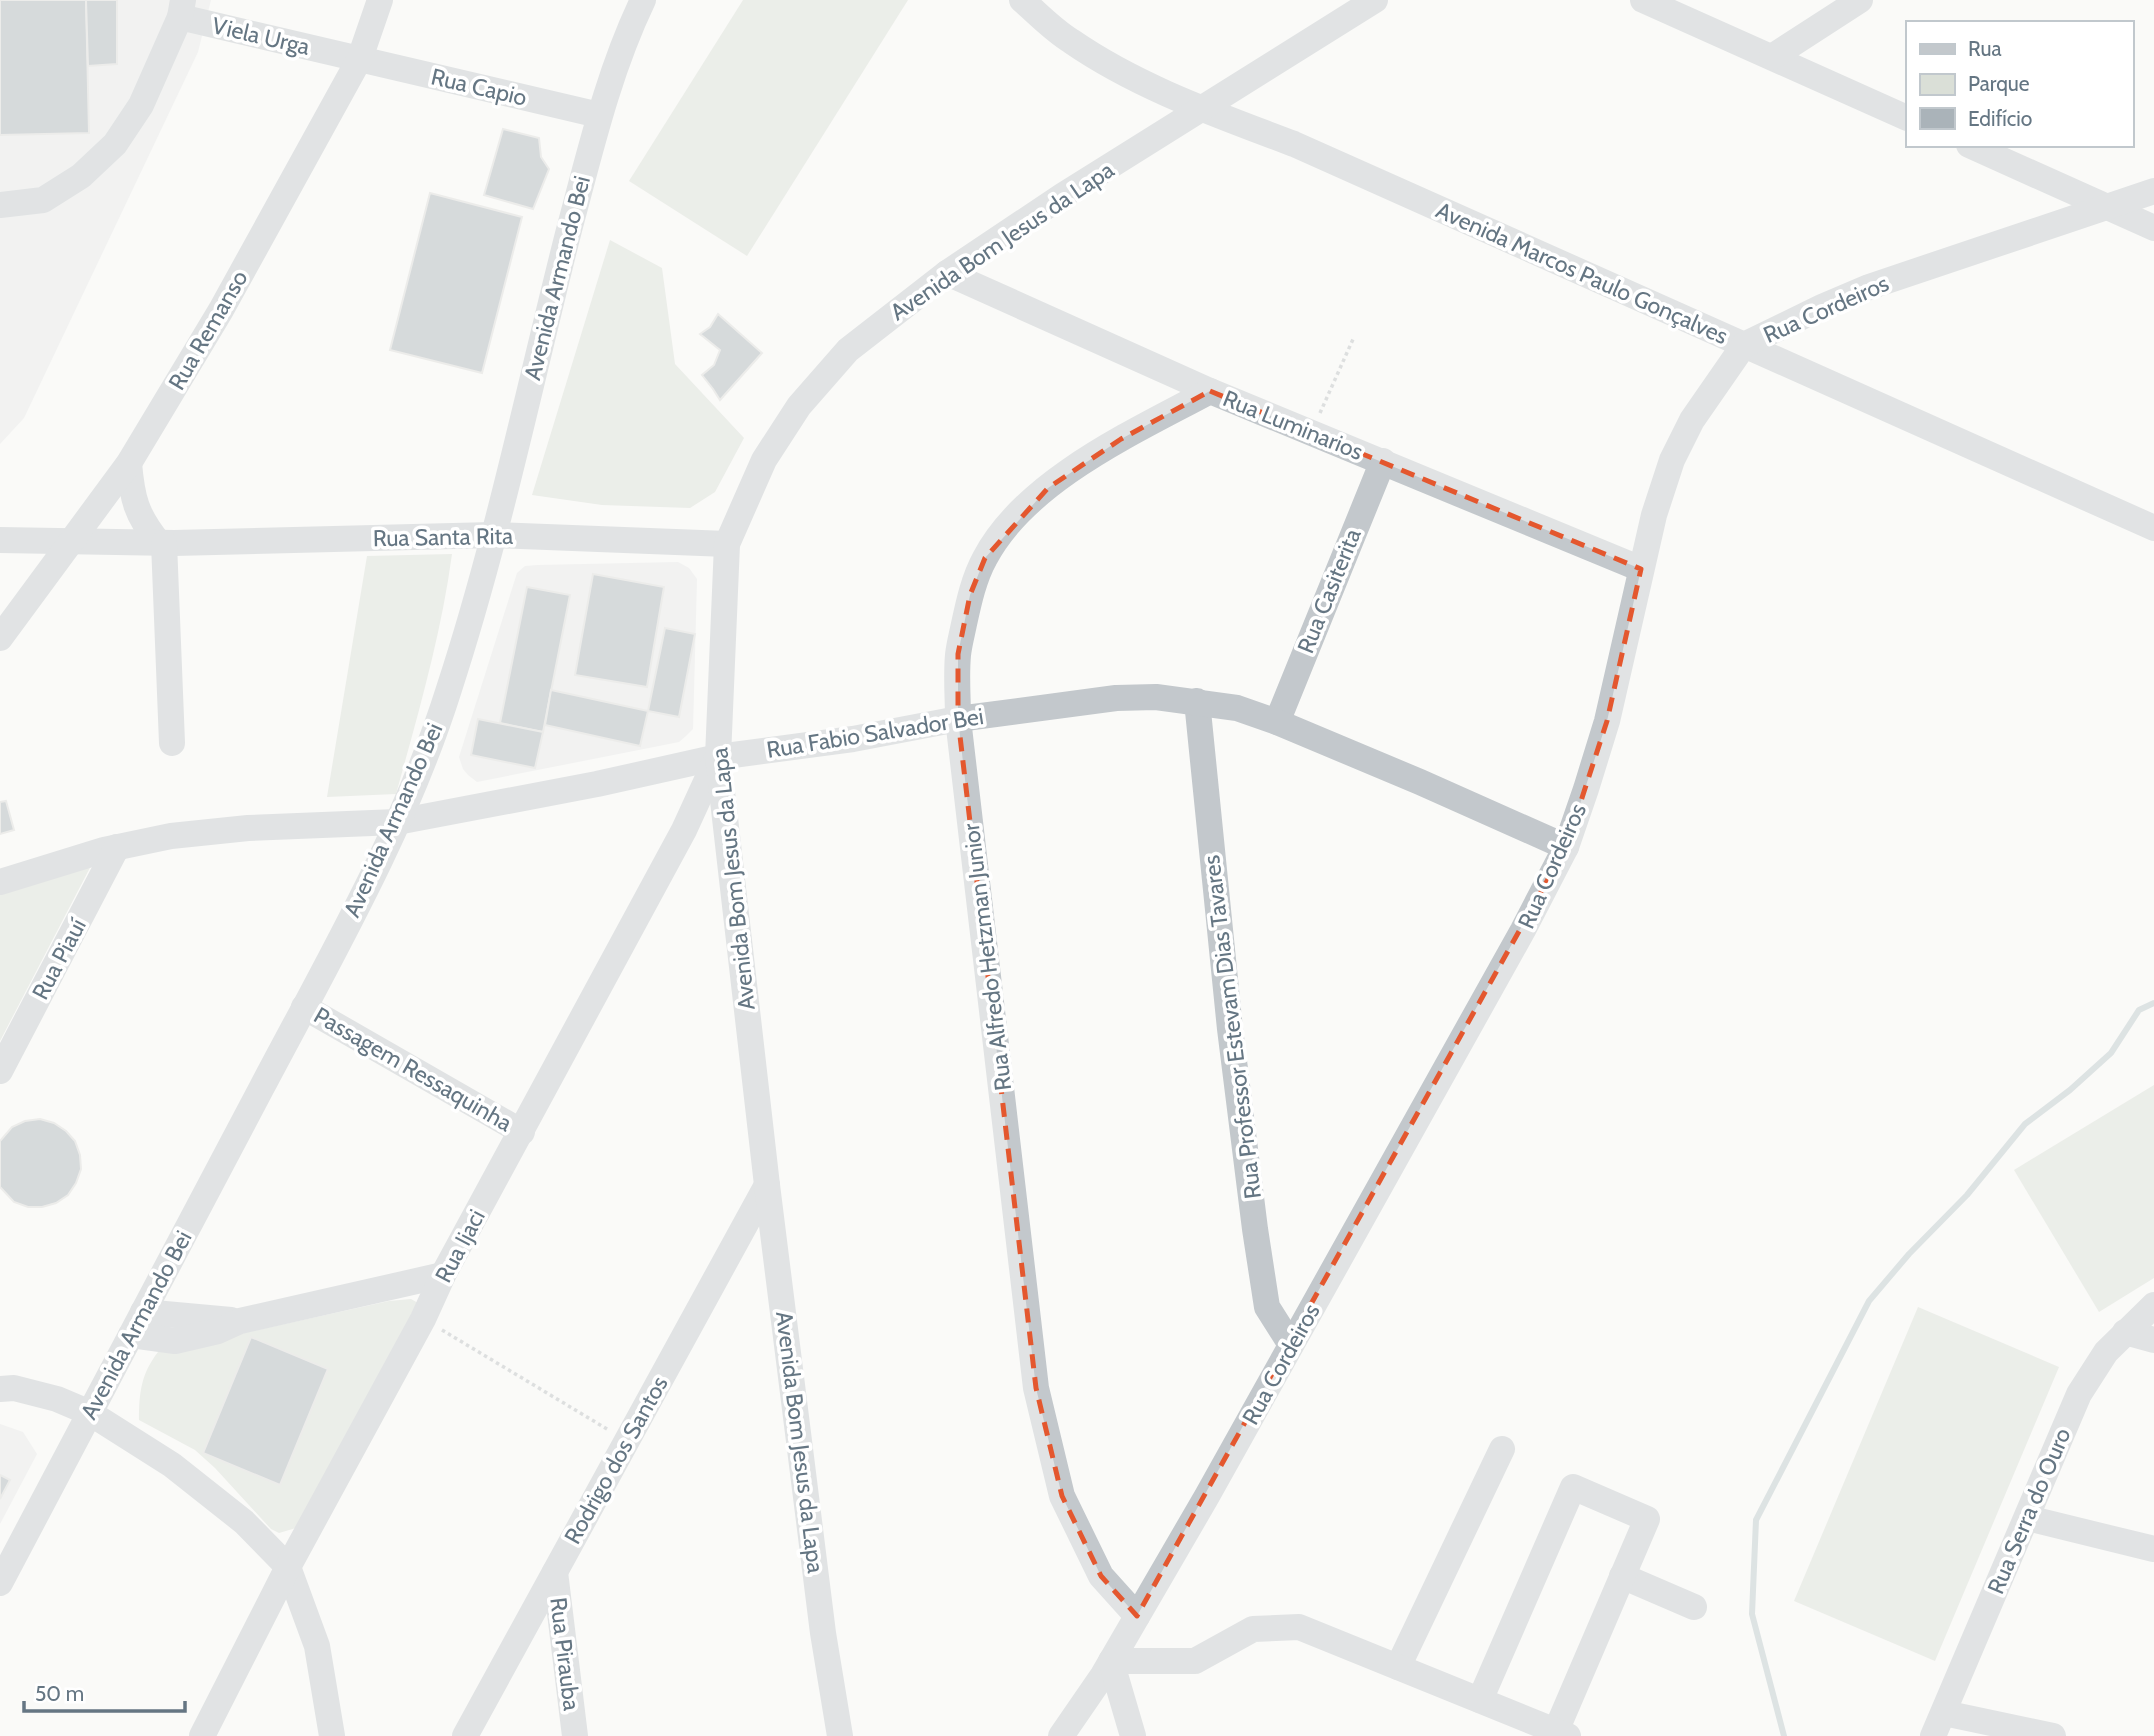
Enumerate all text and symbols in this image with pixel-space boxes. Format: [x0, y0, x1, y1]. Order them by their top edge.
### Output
street label: Viela Urga [209, 11, 313, 61]
legend [1906, 21, 2133, 147]
text: Rua [1968, 36, 2002, 61]
street label: Rua Capio [428, 62, 530, 112]
text: Parque [1968, 71, 2030, 96]
text: Edifício [1968, 106, 2032, 131]
street label: Avenida Bom Jesus da Lapa [885, 156, 1119, 326]
street label: Avenida Armando Bei [518, 173, 596, 383]
street label: Avenida Marcos Paulo Gonçalves [1432, 196, 1732, 350]
street label: Rua Remanso [163, 265, 253, 395]
street label: Rua Cordeiros [1759, 269, 1893, 349]
street label: Rua Luminarios [1219, 384, 1367, 466]
street label: Rua Santa Rita [373, 522, 513, 552]
street label: Rua Casiterita [1291, 525, 1367, 657]
street label: Rua Fabio Salvador Bei [765, 702, 985, 764]
street label: Avenida Armando Bei [338, 719, 448, 921]
street label: Avenida Bom Jesus da Lapa [705, 746, 761, 1012]
street label: Rua Cordeiros [1512, 799, 1592, 933]
street label: Rua Alfredo Hetzman Junior [957, 821, 1017, 1092]
street label: Rua Professor Estevam Dias Tavares [1197, 854, 1267, 1200]
street label: Rua Piauí [26, 914, 92, 1004]
street label: Passagem Ressaquinha [309, 1001, 517, 1137]
street label: Rua Ijaci [429, 1205, 491, 1287]
street label: Avenida Armando Bei [74, 1226, 198, 1424]
street label: Rua Cordeiros [1236, 1299, 1326, 1429]
street label: Avenida Bom Jesus da Lapa [770, 1309, 830, 1575]
street label: Rodrigo dos Santos [558, 1371, 674, 1549]
street label: Rua Serra do Ouro [1981, 1424, 2077, 1598]
street label: Rua Pirauba [544, 1596, 586, 1712]
scale bar [24, 1670, 186, 1714]
text: 50 m [35, 1681, 84, 1706]

